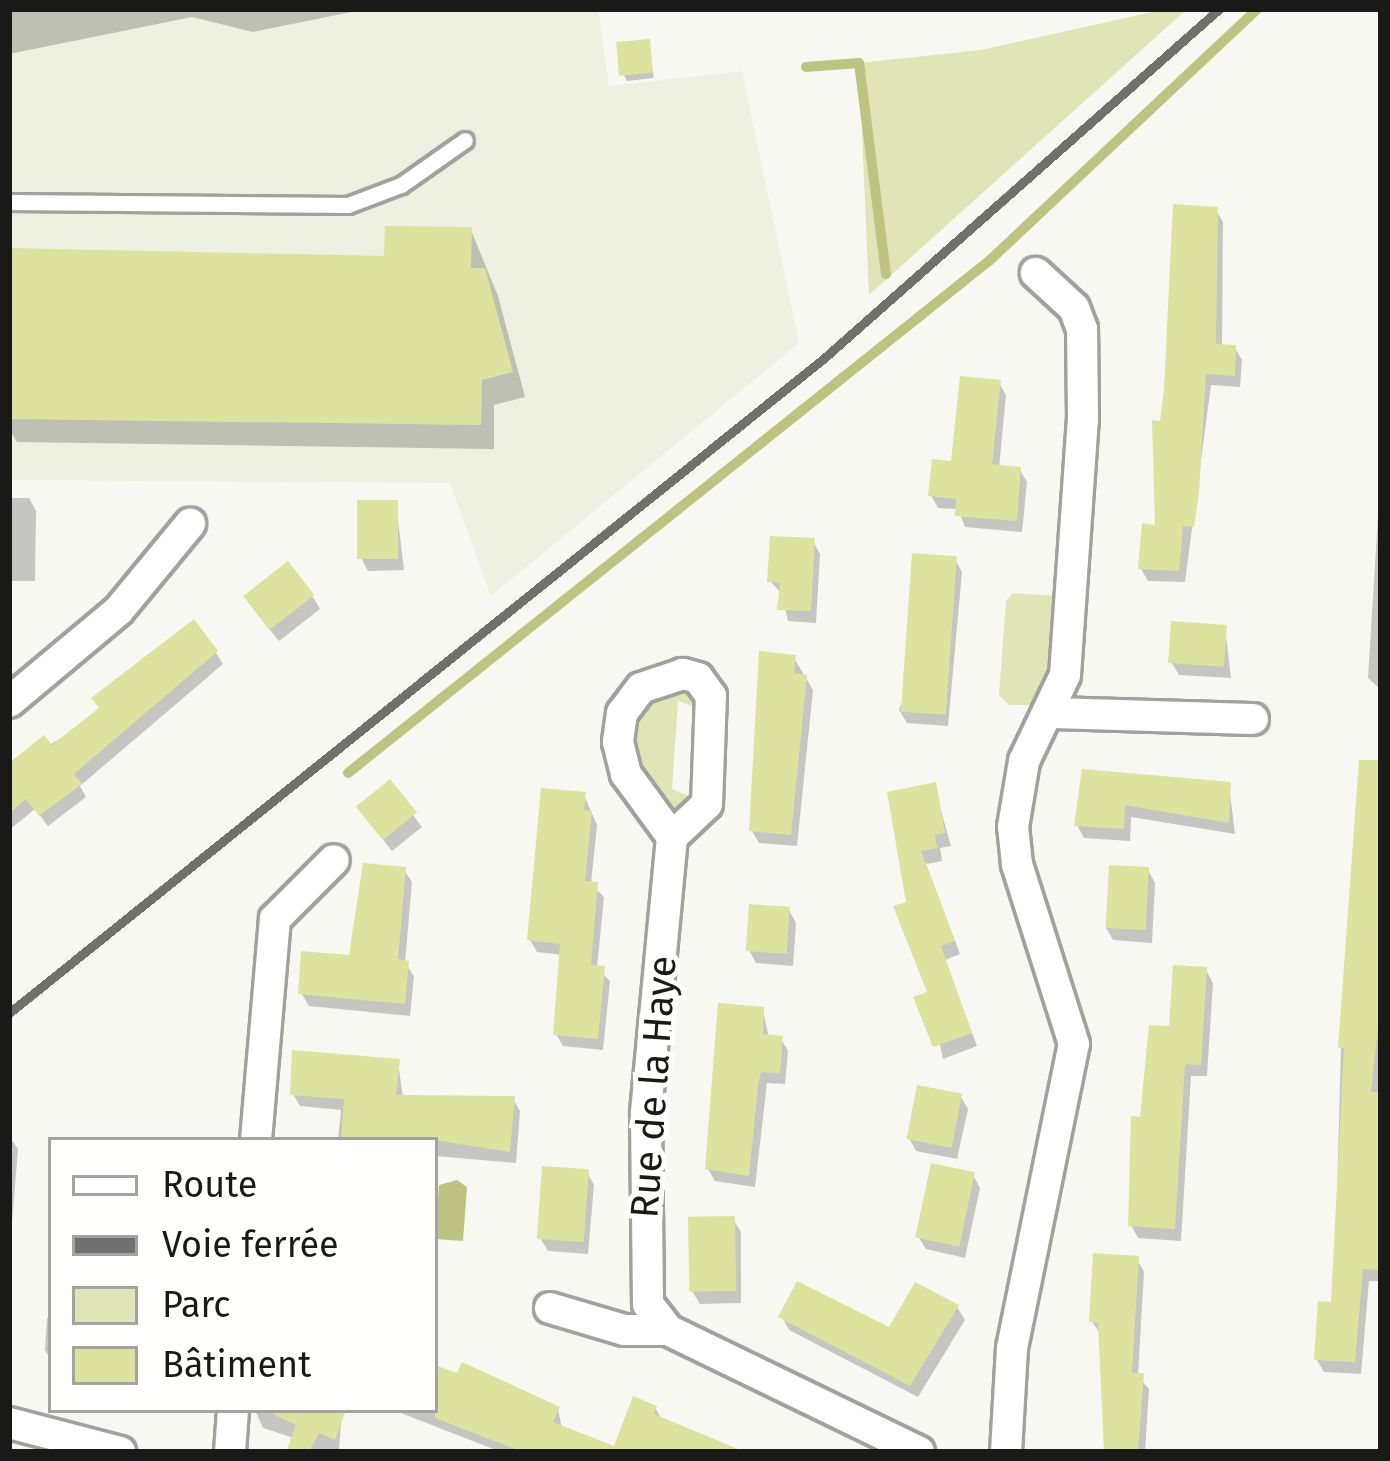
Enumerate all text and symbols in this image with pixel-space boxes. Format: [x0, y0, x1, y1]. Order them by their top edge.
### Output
street label: Rue de la Haye [621, 954, 687, 1220]
legend [48, 1137, 438, 1413]
text: Route [162, 1163, 257, 1207]
text: Voie ferrée [162, 1223, 339, 1267]
text: Parc [162, 1283, 231, 1327]
text: Bâtiment [162, 1343, 311, 1387]

